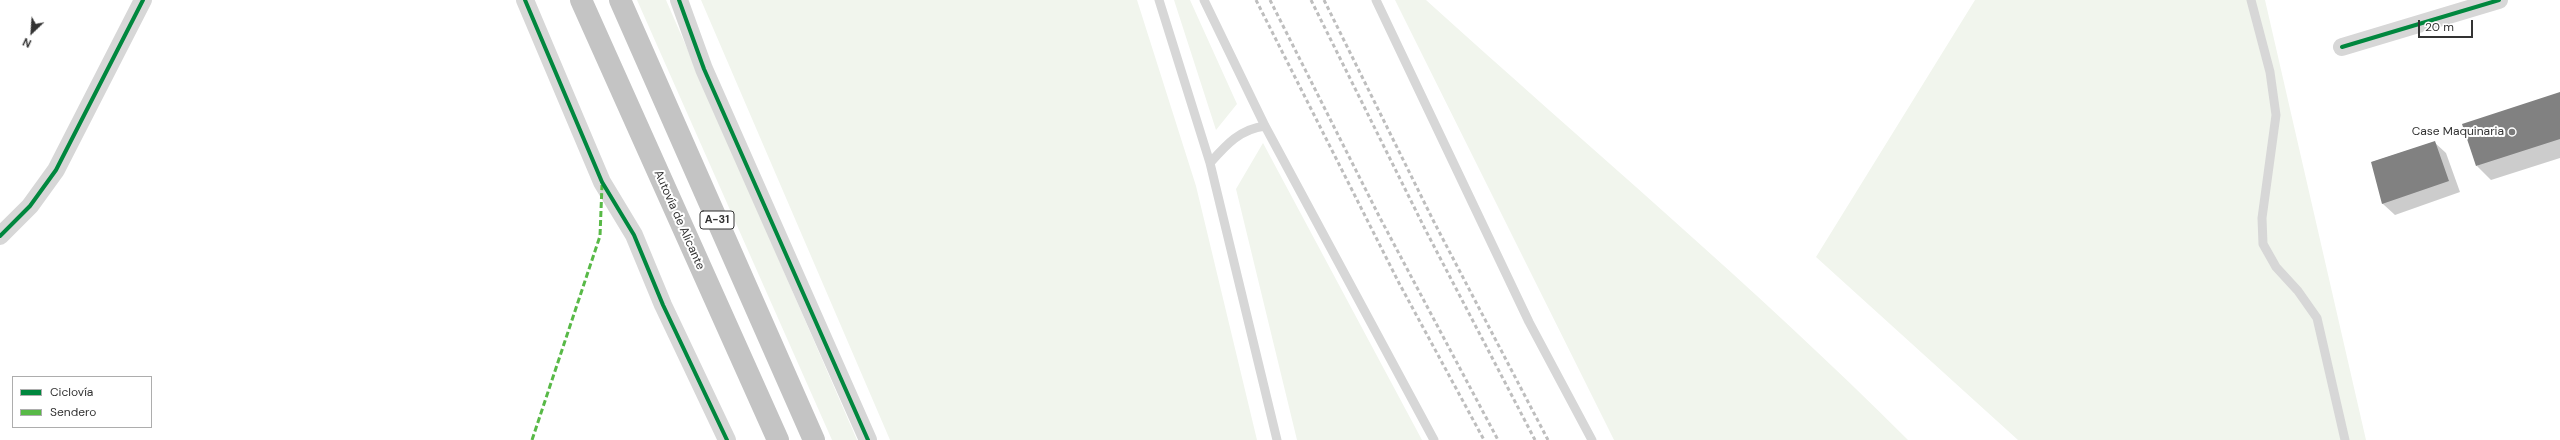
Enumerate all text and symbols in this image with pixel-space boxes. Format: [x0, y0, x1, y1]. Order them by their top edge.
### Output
north arrow [12, 12, 52, 52]
scale bar [2420, 12, 2475, 38]
text: 20 m [2425, 19, 2454, 35]
text: N [20, 35, 34, 51]
place label: Case Maquinaria [2412, 125, 2504, 139]
marker: Case Maquinaria [2507, 127, 2517, 137]
street label: Autovía de Alicante [651, 168, 707, 272]
road number: A-31 [700, 211, 734, 229]
legend [12, 376, 152, 428]
text: Ciclovía [50, 384, 93, 400]
text: Sendero [50, 404, 96, 420]

